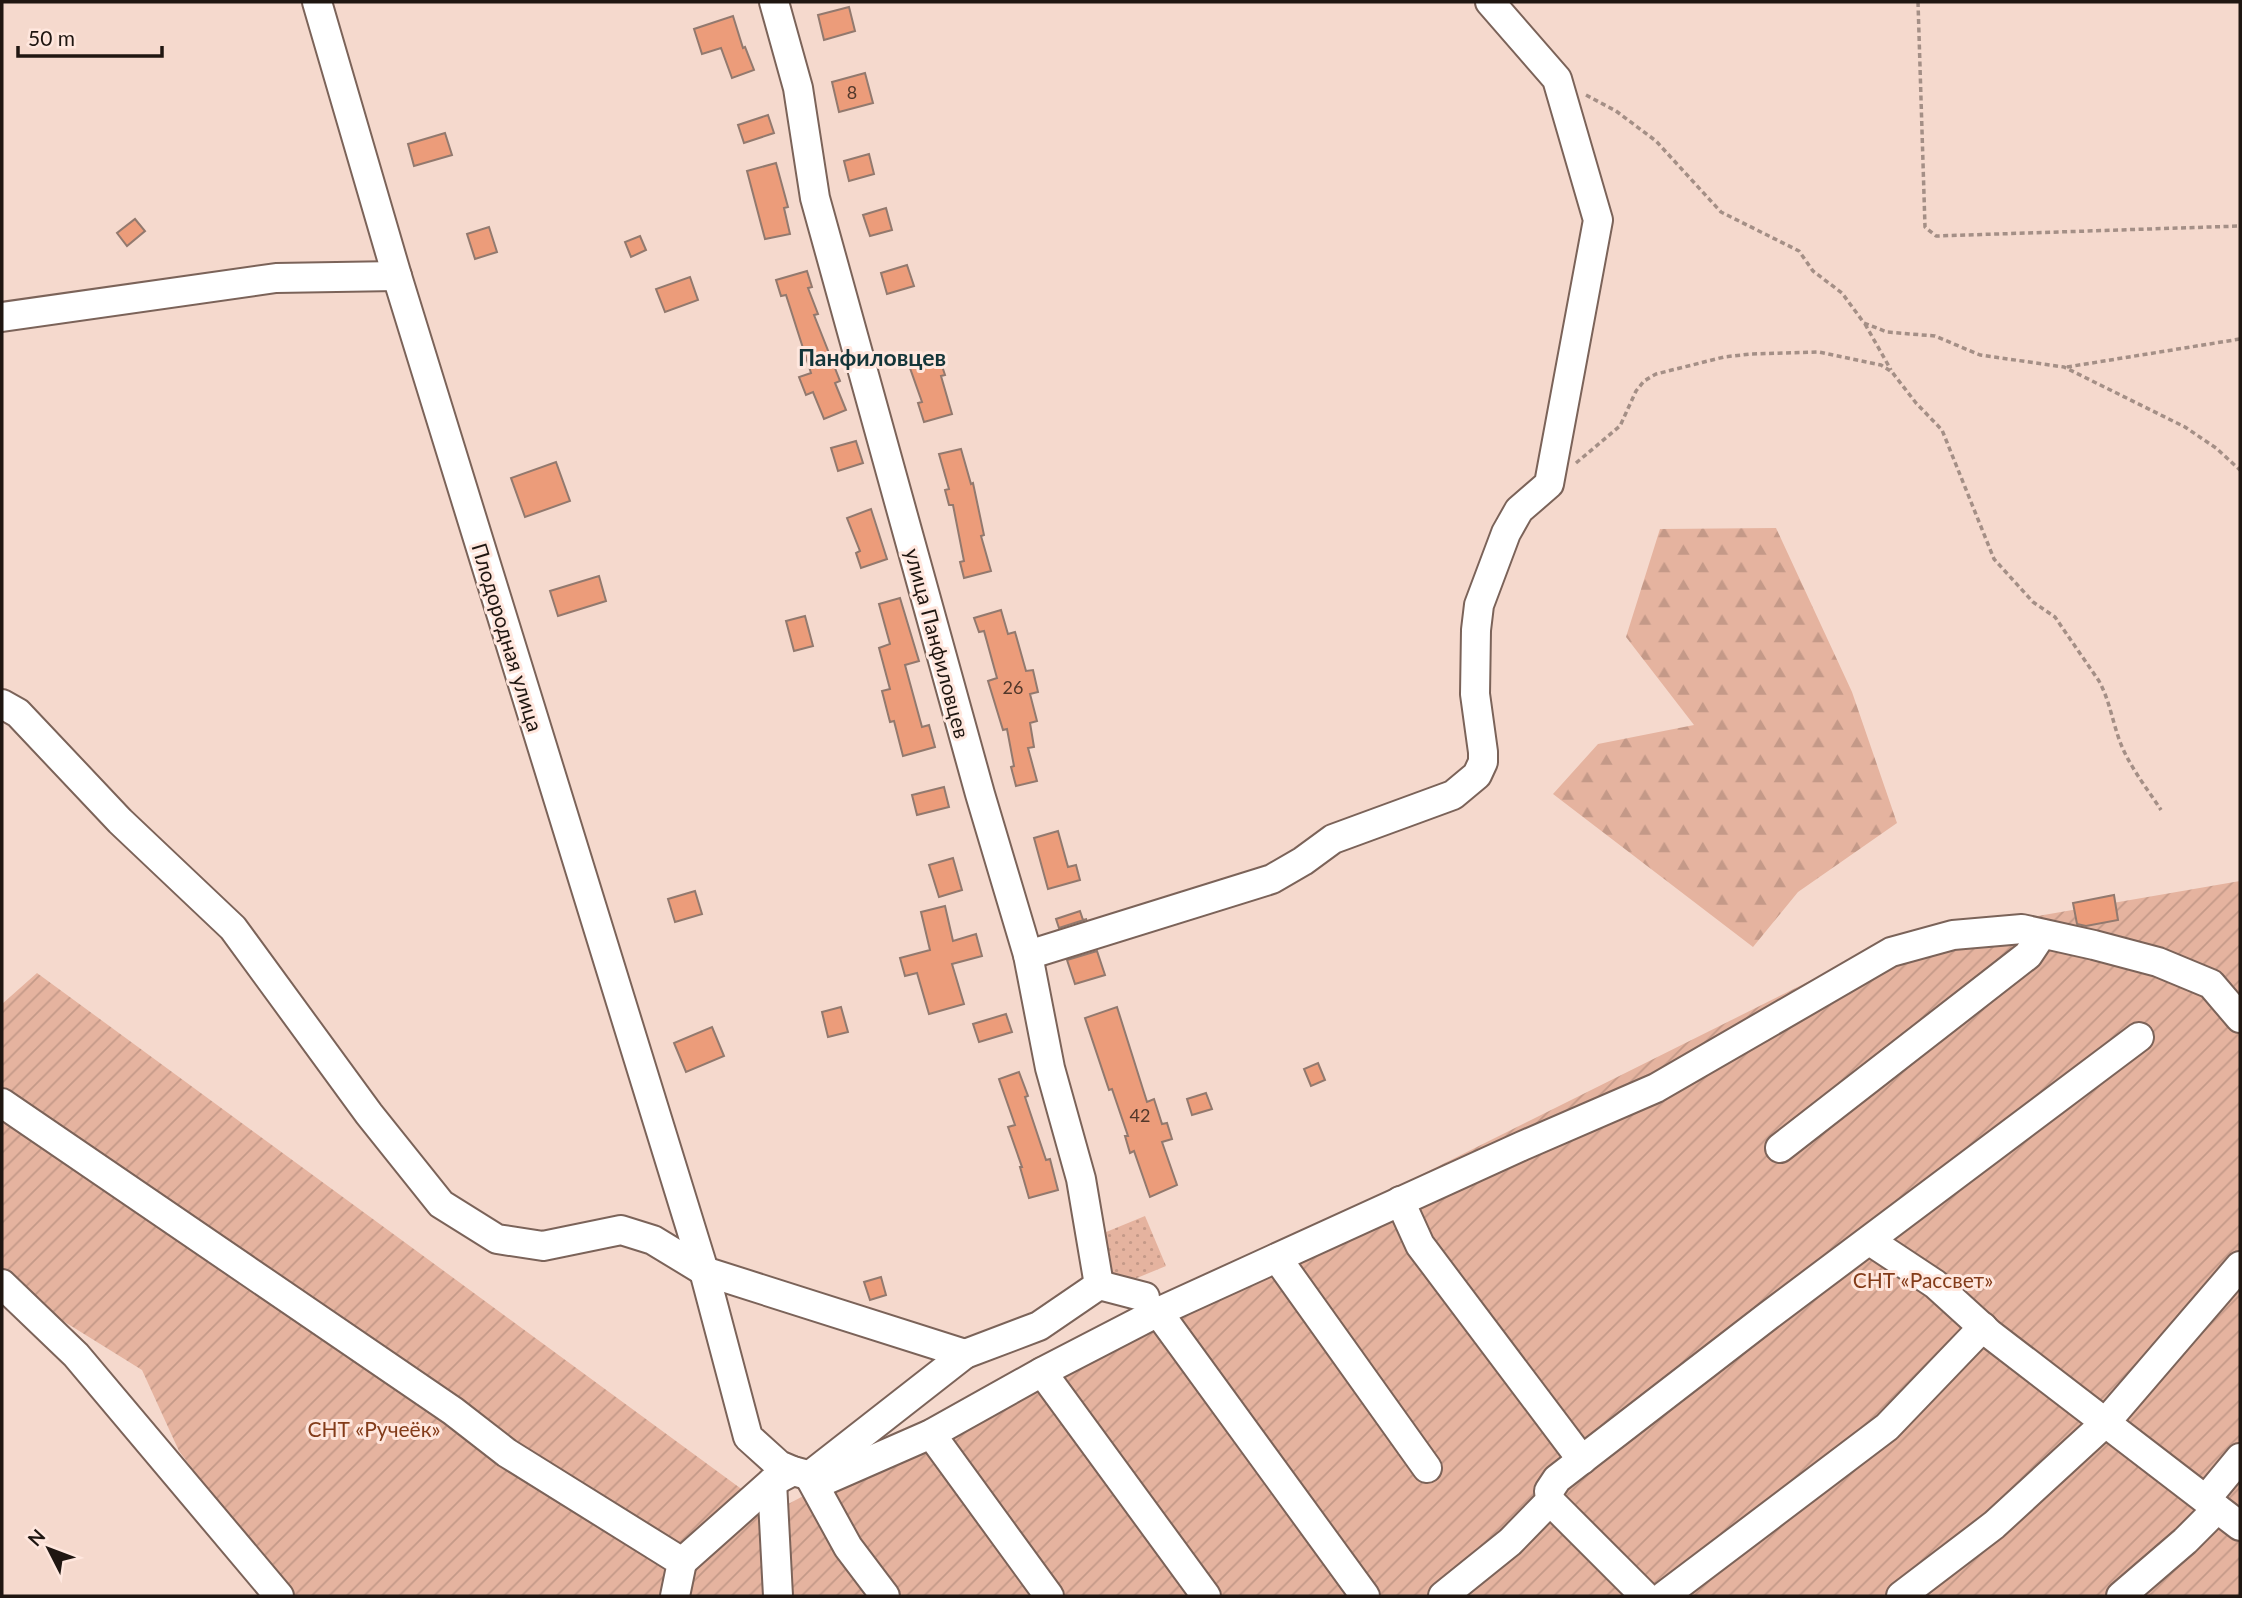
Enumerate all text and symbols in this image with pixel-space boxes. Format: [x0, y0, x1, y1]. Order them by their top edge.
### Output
scale bar [18, 14, 161, 58]
text: 50 m [28, 25, 75, 50]
house number: 8 [847, 81, 857, 103]
district label: Панфиловцев [798, 343, 946, 371]
street label: Плодородная улица [467, 540, 549, 734]
street label: улица Панфиловцев [901, 545, 975, 741]
house number: 26 [1003, 676, 1023, 698]
house number: 42 [1130, 1104, 1150, 1126]
park label: СНТ «Рассвет» [1853, 1267, 1993, 1292]
park label: СНТ «Ручеёк» [307, 1416, 441, 1441]
north arrow [14, 1514, 84, 1584]
text: N [23, 1524, 49, 1550]

